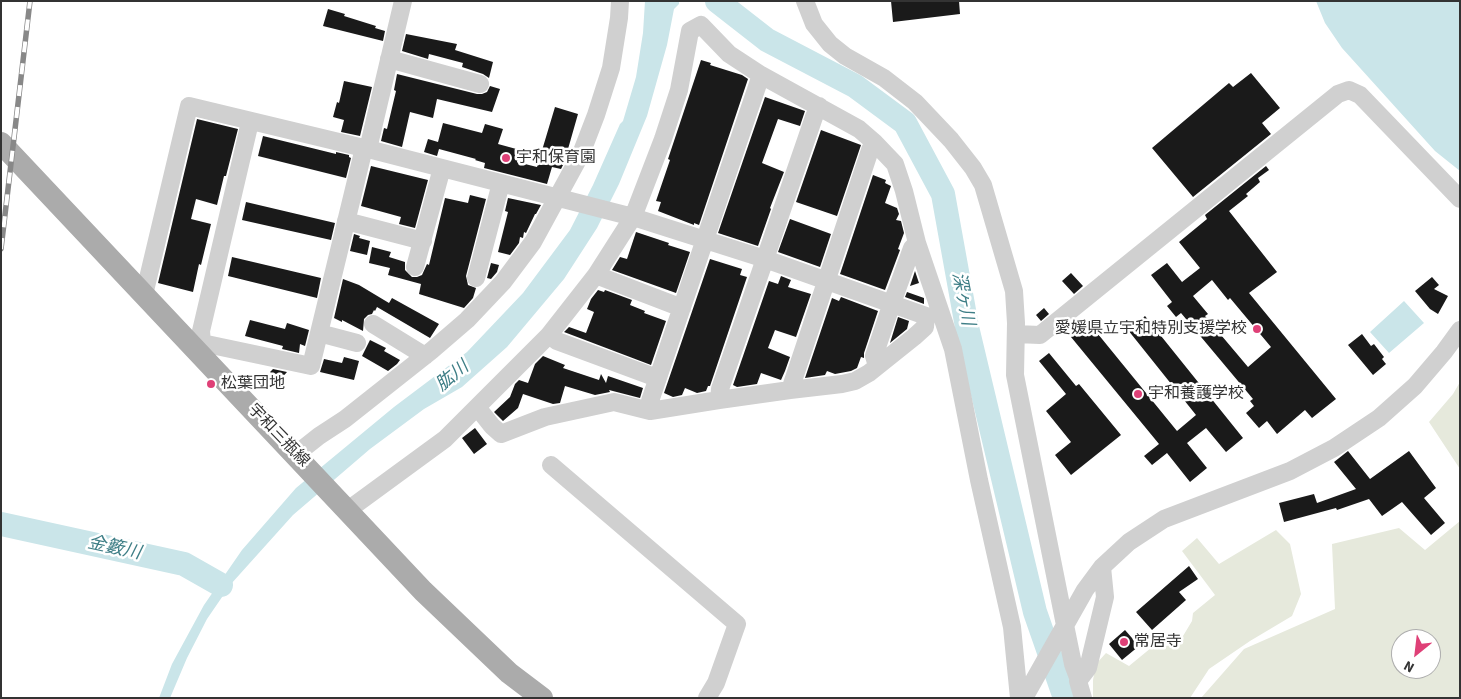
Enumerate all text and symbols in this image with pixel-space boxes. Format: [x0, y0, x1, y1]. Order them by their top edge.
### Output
place label: 宇和保育園 [516, 148, 596, 168]
marker: 宇和保育園 [500, 152, 512, 164]
water label: 深ヶ川 [946, 270, 978, 328]
place label: 愛媛県立宇和特別支援学校 [1055, 319, 1247, 339]
marker: 愛媛県立宇和特別支援学校 [1251, 323, 1263, 335]
water label: 肱川 [432, 357, 474, 397]
place label: 松葉団地 [221, 374, 285, 394]
marker: 松葉団地 [205, 378, 217, 390]
place label: 宇和養護学校 [1148, 384, 1244, 404]
marker: 宇和養護学校 [1132, 388, 1144, 400]
street label: 宇和三瓶線 [243, 401, 313, 471]
water label: 金籔川 [85, 533, 143, 565]
north arrow [1391, 629, 1441, 679]
place label: 常居寺 [1134, 632, 1182, 652]
marker: 常居寺 [1118, 636, 1130, 648]
text: N [1400, 655, 1418, 677]

